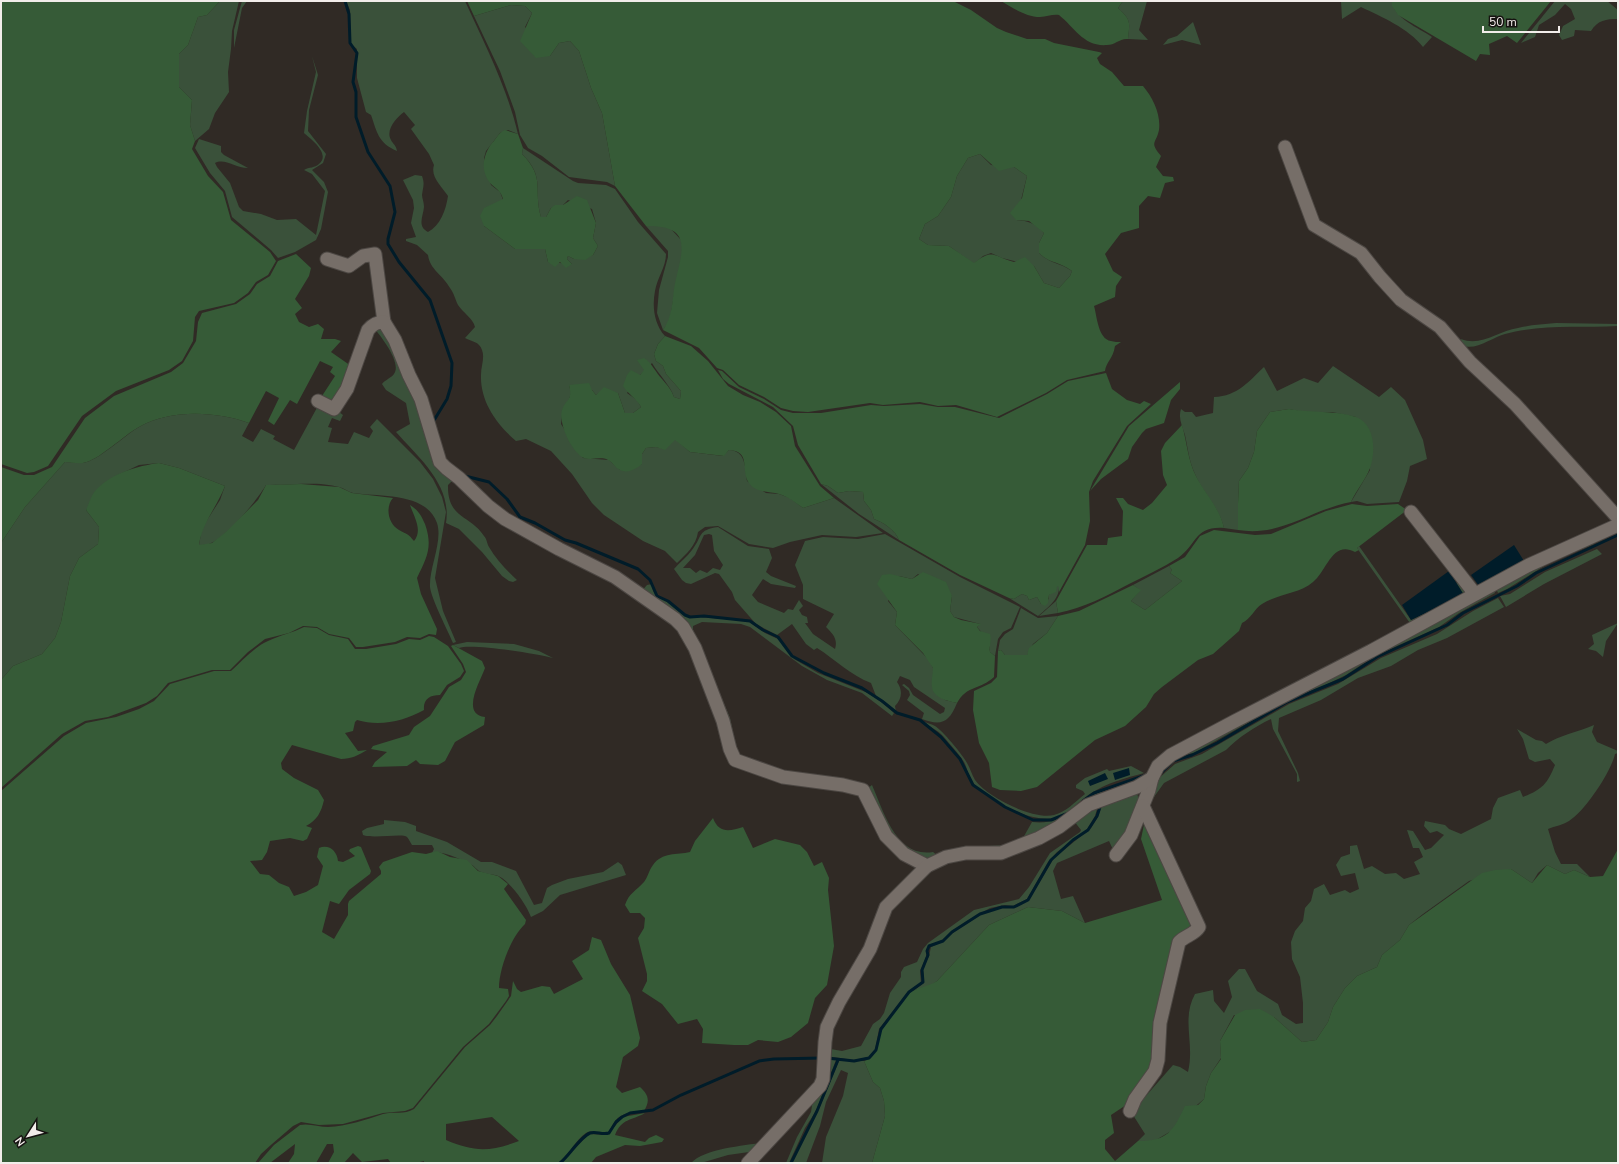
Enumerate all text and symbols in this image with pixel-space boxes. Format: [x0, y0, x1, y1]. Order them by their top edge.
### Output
scale bar [1483, 8, 1559, 34]
text: 50 m [1489, 14, 1517, 30]
north arrow [8, 1116, 48, 1156]
text: N [12, 1134, 29, 1149]

